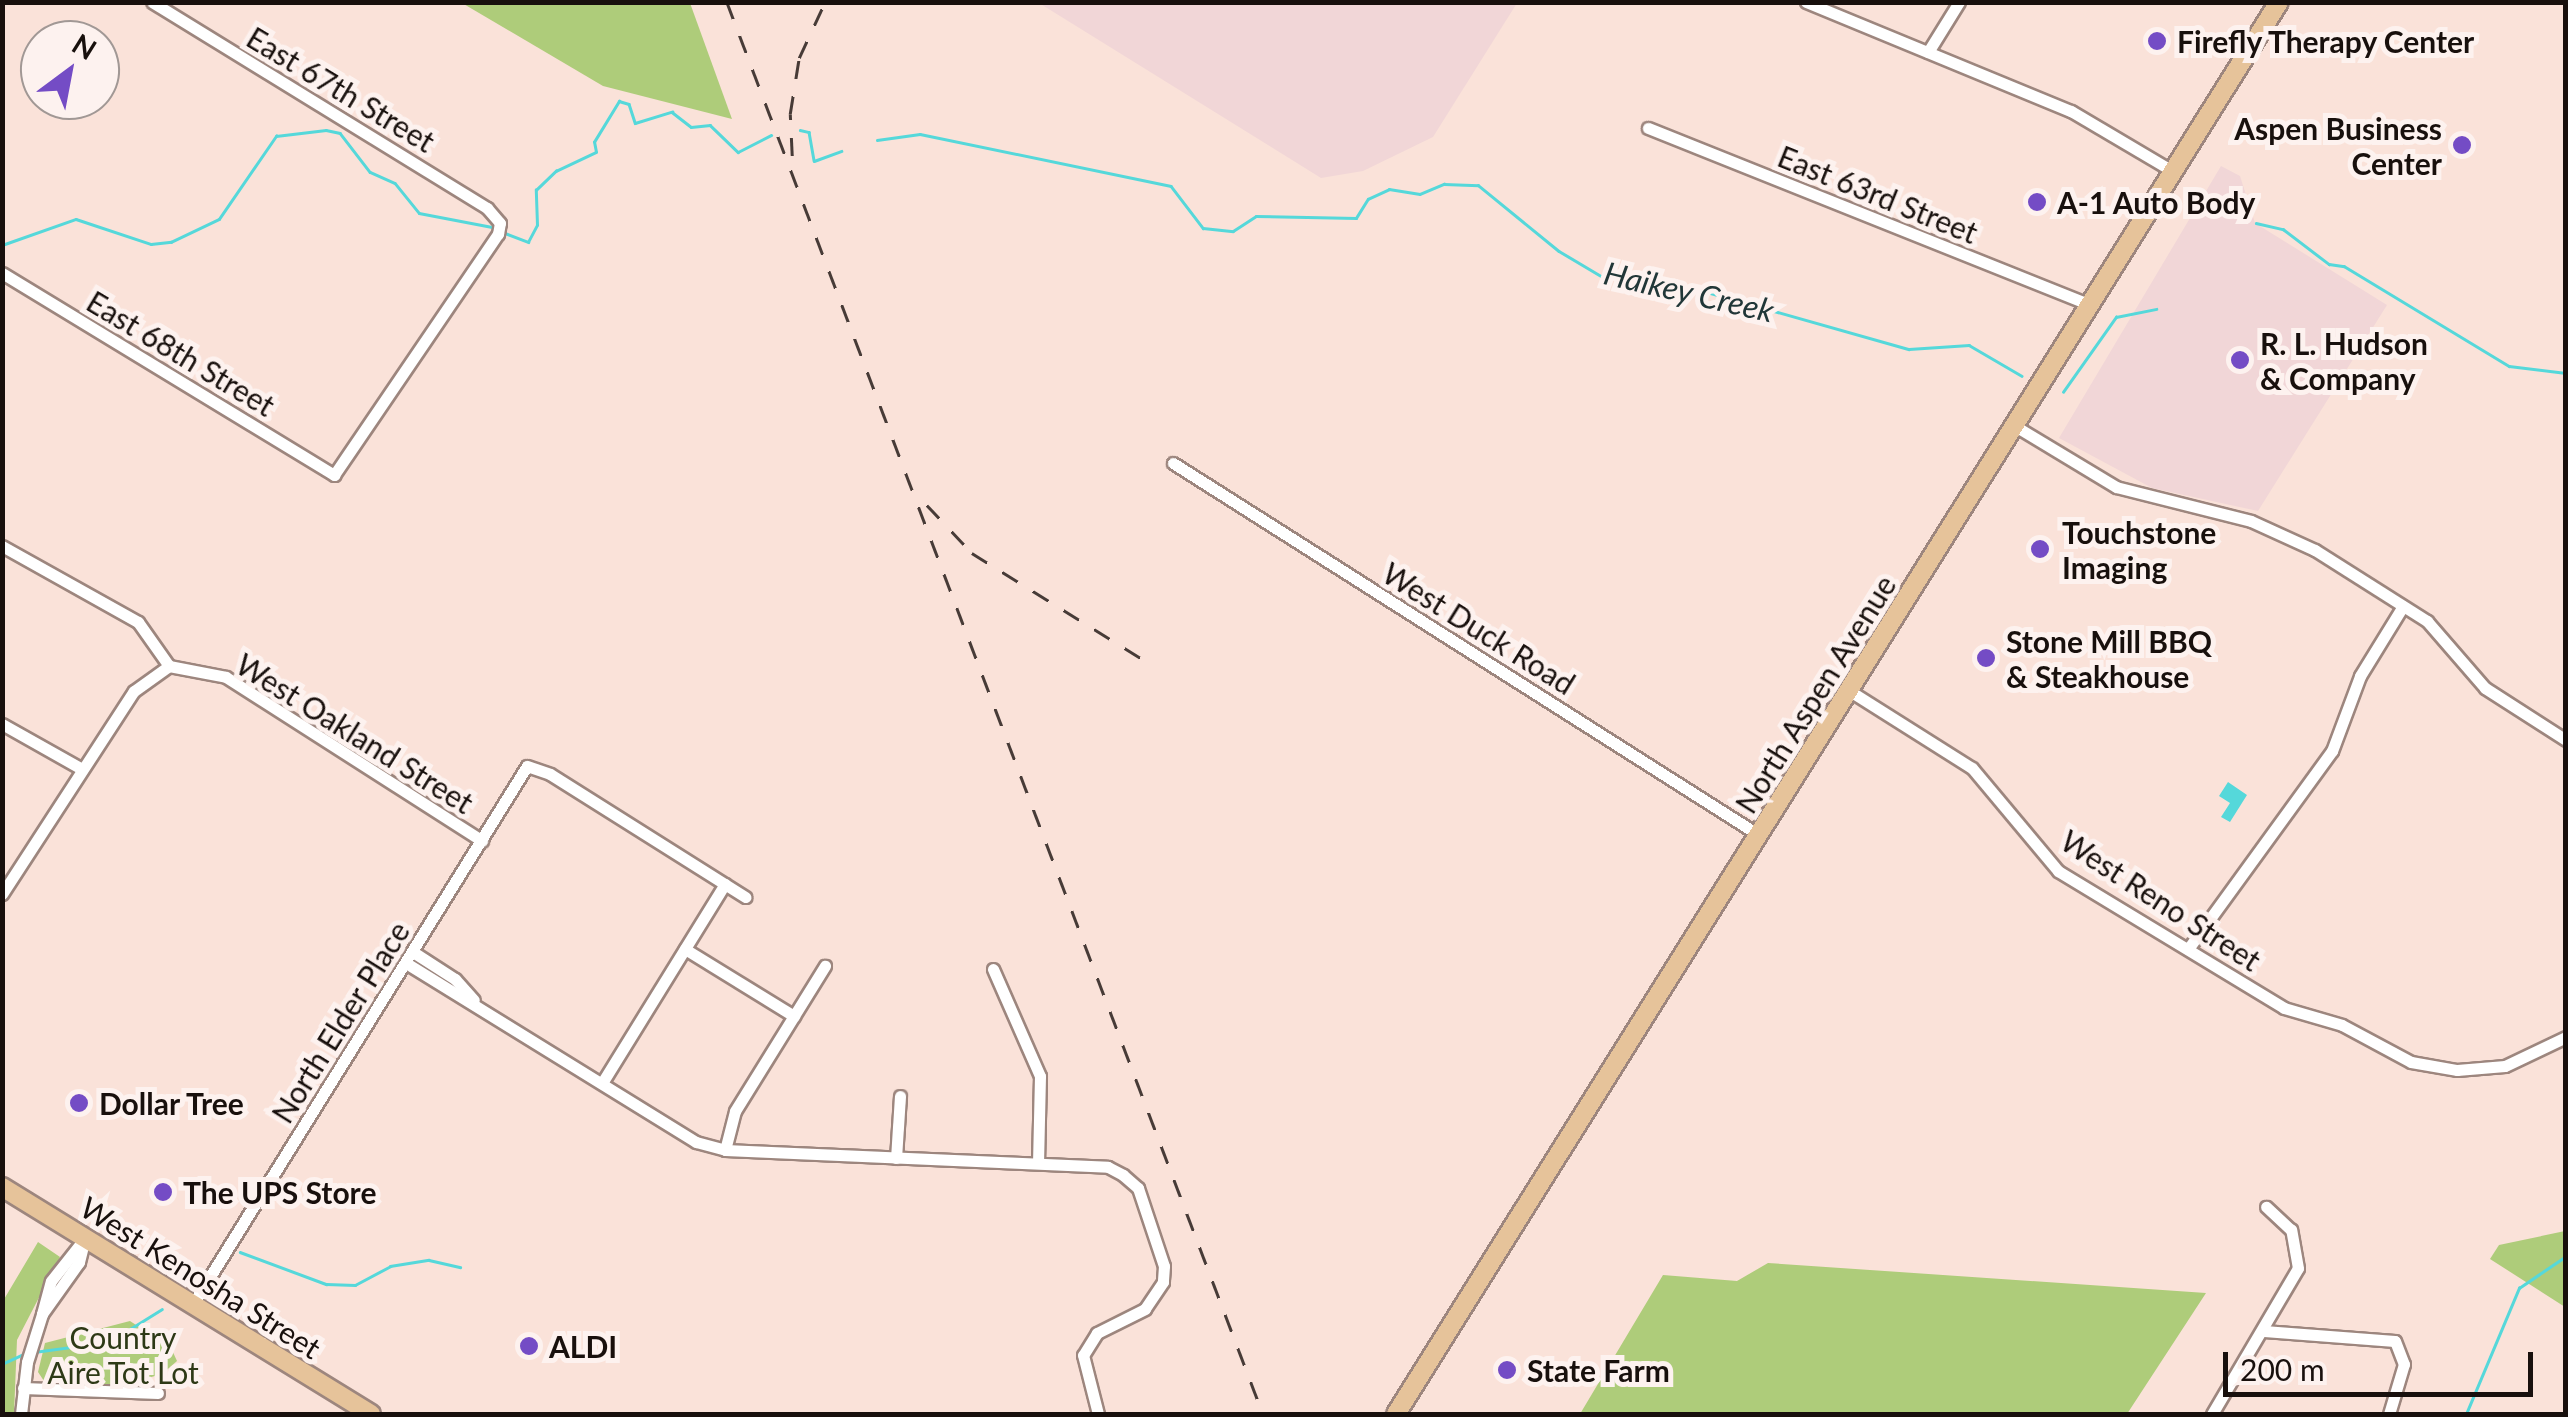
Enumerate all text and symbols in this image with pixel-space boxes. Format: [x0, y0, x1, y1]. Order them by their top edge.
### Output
street label: East 67th Street [241, 19, 441, 159]
north arrow [20, 20, 120, 120]
place label: Firefly Therapy Center [2177, 23, 2477, 59]
text: N [67, 26, 103, 66]
marker: Firefly Therapy Center [2146, 30, 2168, 52]
place label: Aspen Business Center [2234, 110, 2442, 180]
marker: Aspen Business Center [2451, 134, 2473, 156]
street label: East 63rd Street [1773, 138, 1983, 250]
place label: A-1 Auto Body [2057, 184, 2256, 220]
marker: A-1 Auto Body [2026, 191, 2048, 213]
water label: Haikey Creek [1600, 254, 1778, 330]
street label: East 68th Street [81, 283, 281, 423]
place label: R. L. Hudson & Company [2260, 325, 2428, 396]
marker: R. L. Hudson & Company [2229, 349, 2251, 371]
place label: Touchstone Imaging [2062, 514, 2216, 584]
marker: Touchstone Imaging [2027, 536, 2053, 562]
street label: West Duck Road [1376, 555, 1582, 701]
street label: North Aspen Avenue [1727, 568, 1903, 820]
place label: Stone Mill BBQ & Steakhouse [2006, 623, 2212, 694]
street label: West Oakland Street [230, 646, 480, 820]
marker: Stone Mill BBQ & Steakhouse [1975, 647, 1997, 669]
street label: West Reno Street [2054, 822, 2268, 978]
street label: North Elder Place [264, 915, 416, 1129]
place label: Dollar Tree [99, 1085, 245, 1121]
marker: Dollar Tree [68, 1092, 90, 1114]
place label: The UPS Store [183, 1174, 376, 1210]
marker: The UPS Store [152, 1181, 174, 1203]
street label: West Kenosha Street [74, 1189, 328, 1365]
park label: Country Aire Tot Lot [47, 1319, 199, 1390]
place label: ALDI [549, 1328, 617, 1364]
scale bar [2228, 1332, 2538, 1394]
marker: ALDI [518, 1335, 540, 1357]
text: 200 m [2240, 1351, 2325, 1387]
place label: State Farm [1527, 1352, 1670, 1388]
marker: State Farm [1496, 1359, 1518, 1381]

